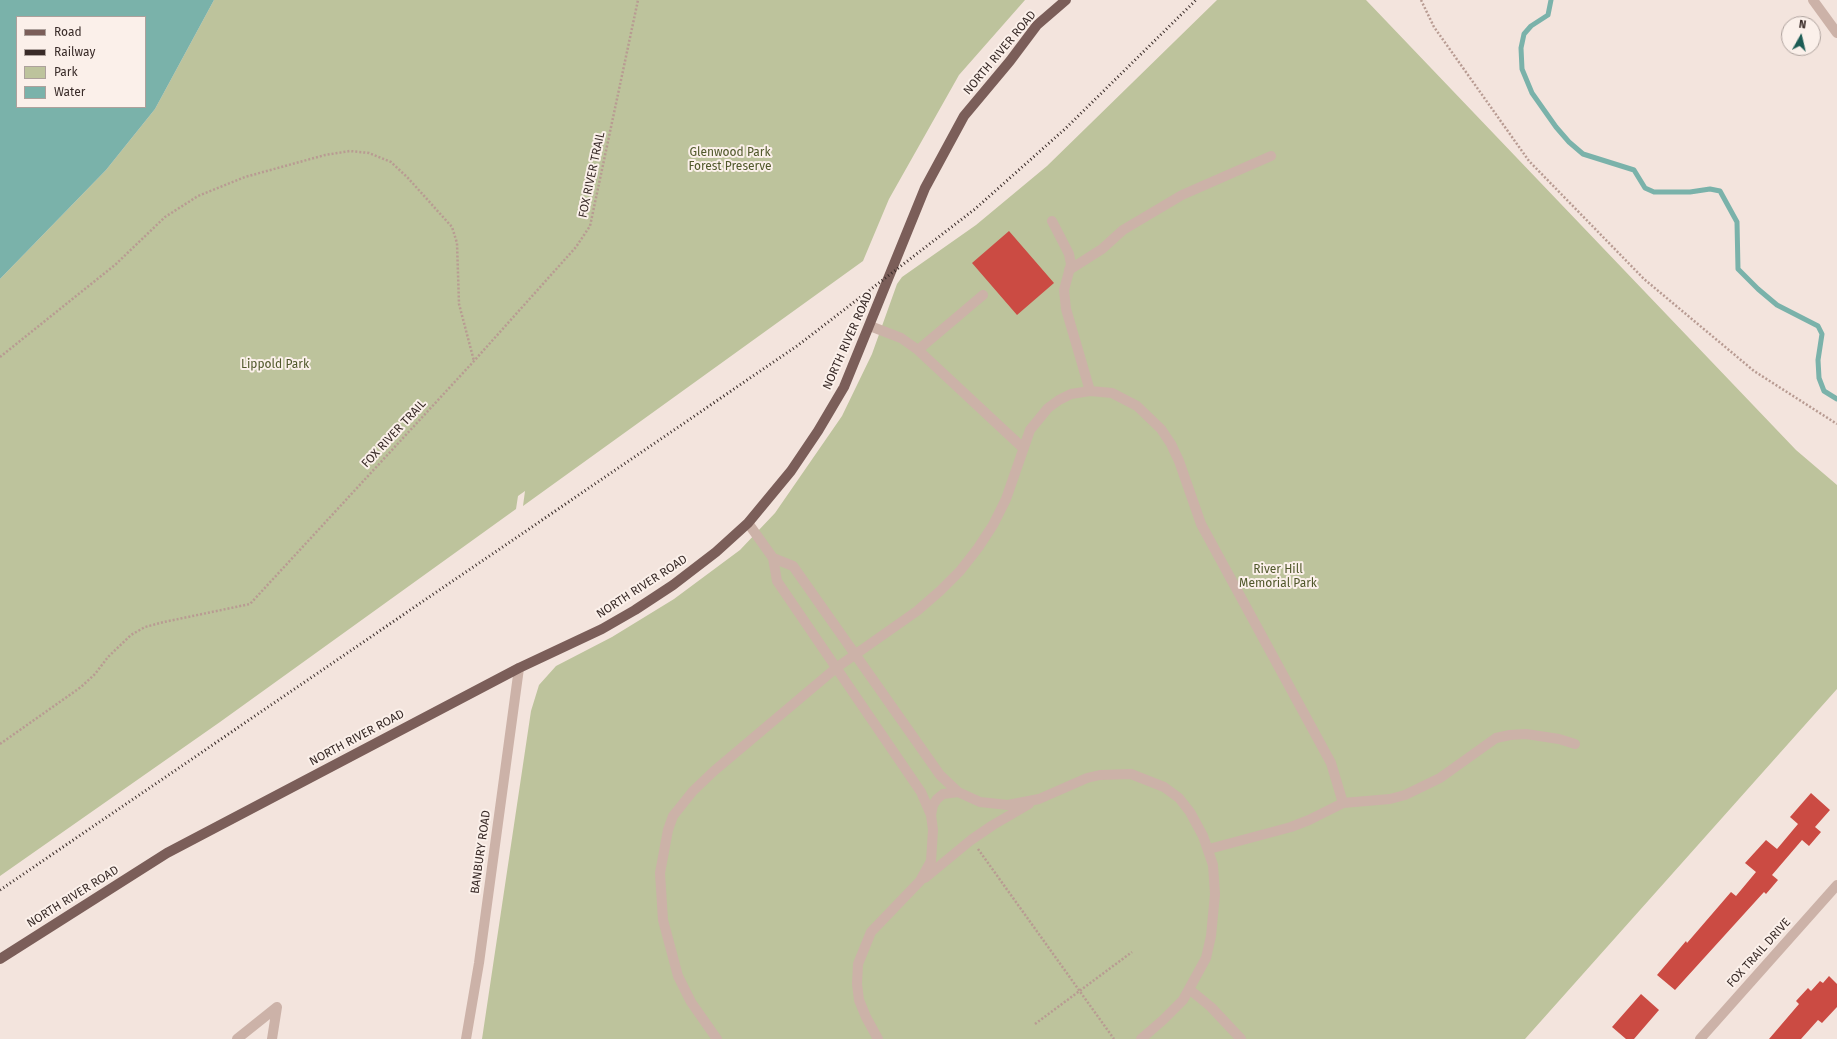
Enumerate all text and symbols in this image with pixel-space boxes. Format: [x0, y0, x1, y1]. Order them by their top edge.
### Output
street label: NORTH RIVER ROAD [961, 8, 1039, 98]
legend [16, 16, 146, 108]
north arrow [1781, 16, 1821, 56]
text: N [1798, 18, 1807, 32]
text: Road [54, 25, 82, 39]
text: Railway [54, 45, 95, 59]
text: Park [54, 65, 78, 79]
text: Water [54, 85, 85, 99]
street label: FOX RIVER TRAIL [576, 131, 608, 219]
park label: Glenwood Park Forest Preserve [688, 146, 772, 174]
street label: NORTH RIVER ROAD [820, 290, 876, 392]
park label: Lippold Park [241, 358, 309, 372]
street label: FOX RIVER TRAIL [359, 397, 429, 471]
street label: NORTH RIVER ROAD [594, 552, 690, 622]
park label: River Hill Memorial Park [1239, 563, 1317, 591]
street label: NORTH RIVER ROAD [307, 707, 407, 769]
street label: BANBURY ROAD [468, 809, 494, 895]
street label: NORTH RIVER ROAD [25, 863, 121, 931]
street label: FOX TRAIL DRIVE [1724, 915, 1794, 991]

